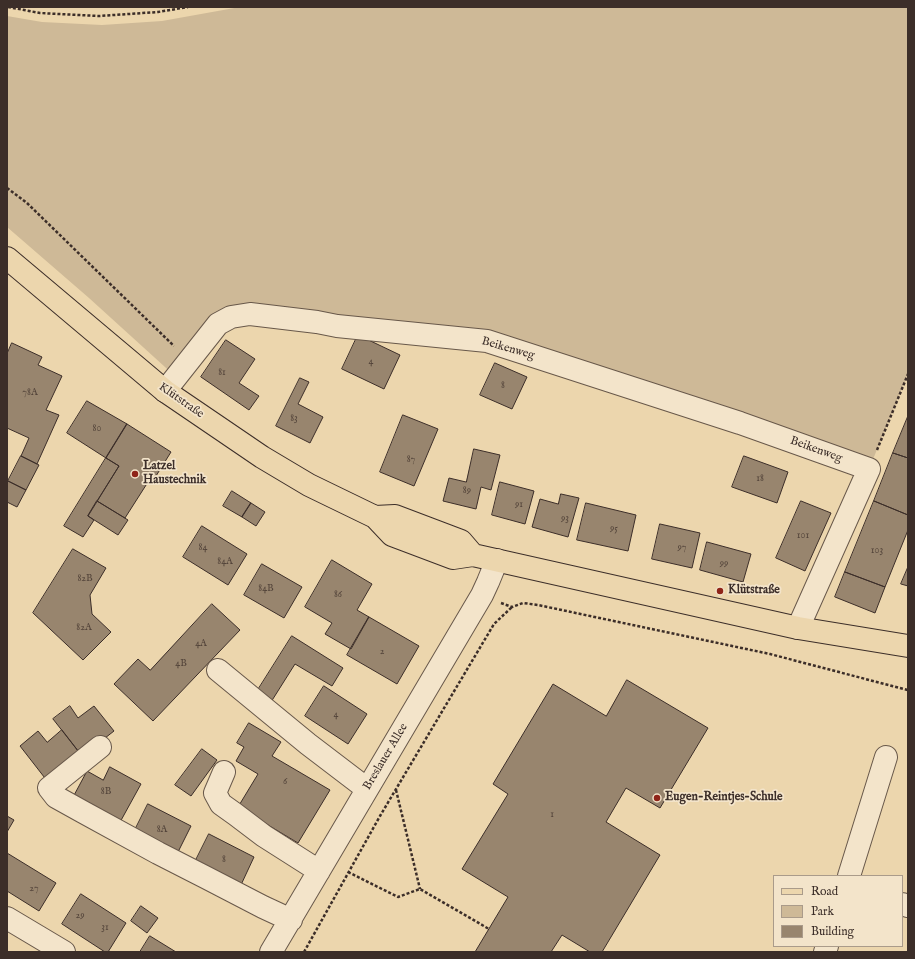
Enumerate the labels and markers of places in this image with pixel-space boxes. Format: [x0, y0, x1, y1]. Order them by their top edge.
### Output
place label: Latzel Haustechnik [143, 460, 206, 488]
marker: Latzel Haustechnik [130, 469, 140, 479]
place label: Klütstraße [728, 584, 780, 598]
marker: Klütstraße [715, 586, 725, 596]
place label: Eugen-Reintjes-Schule [665, 791, 783, 805]
marker: Eugen-Reintjes-Schule [652, 793, 662, 803]

